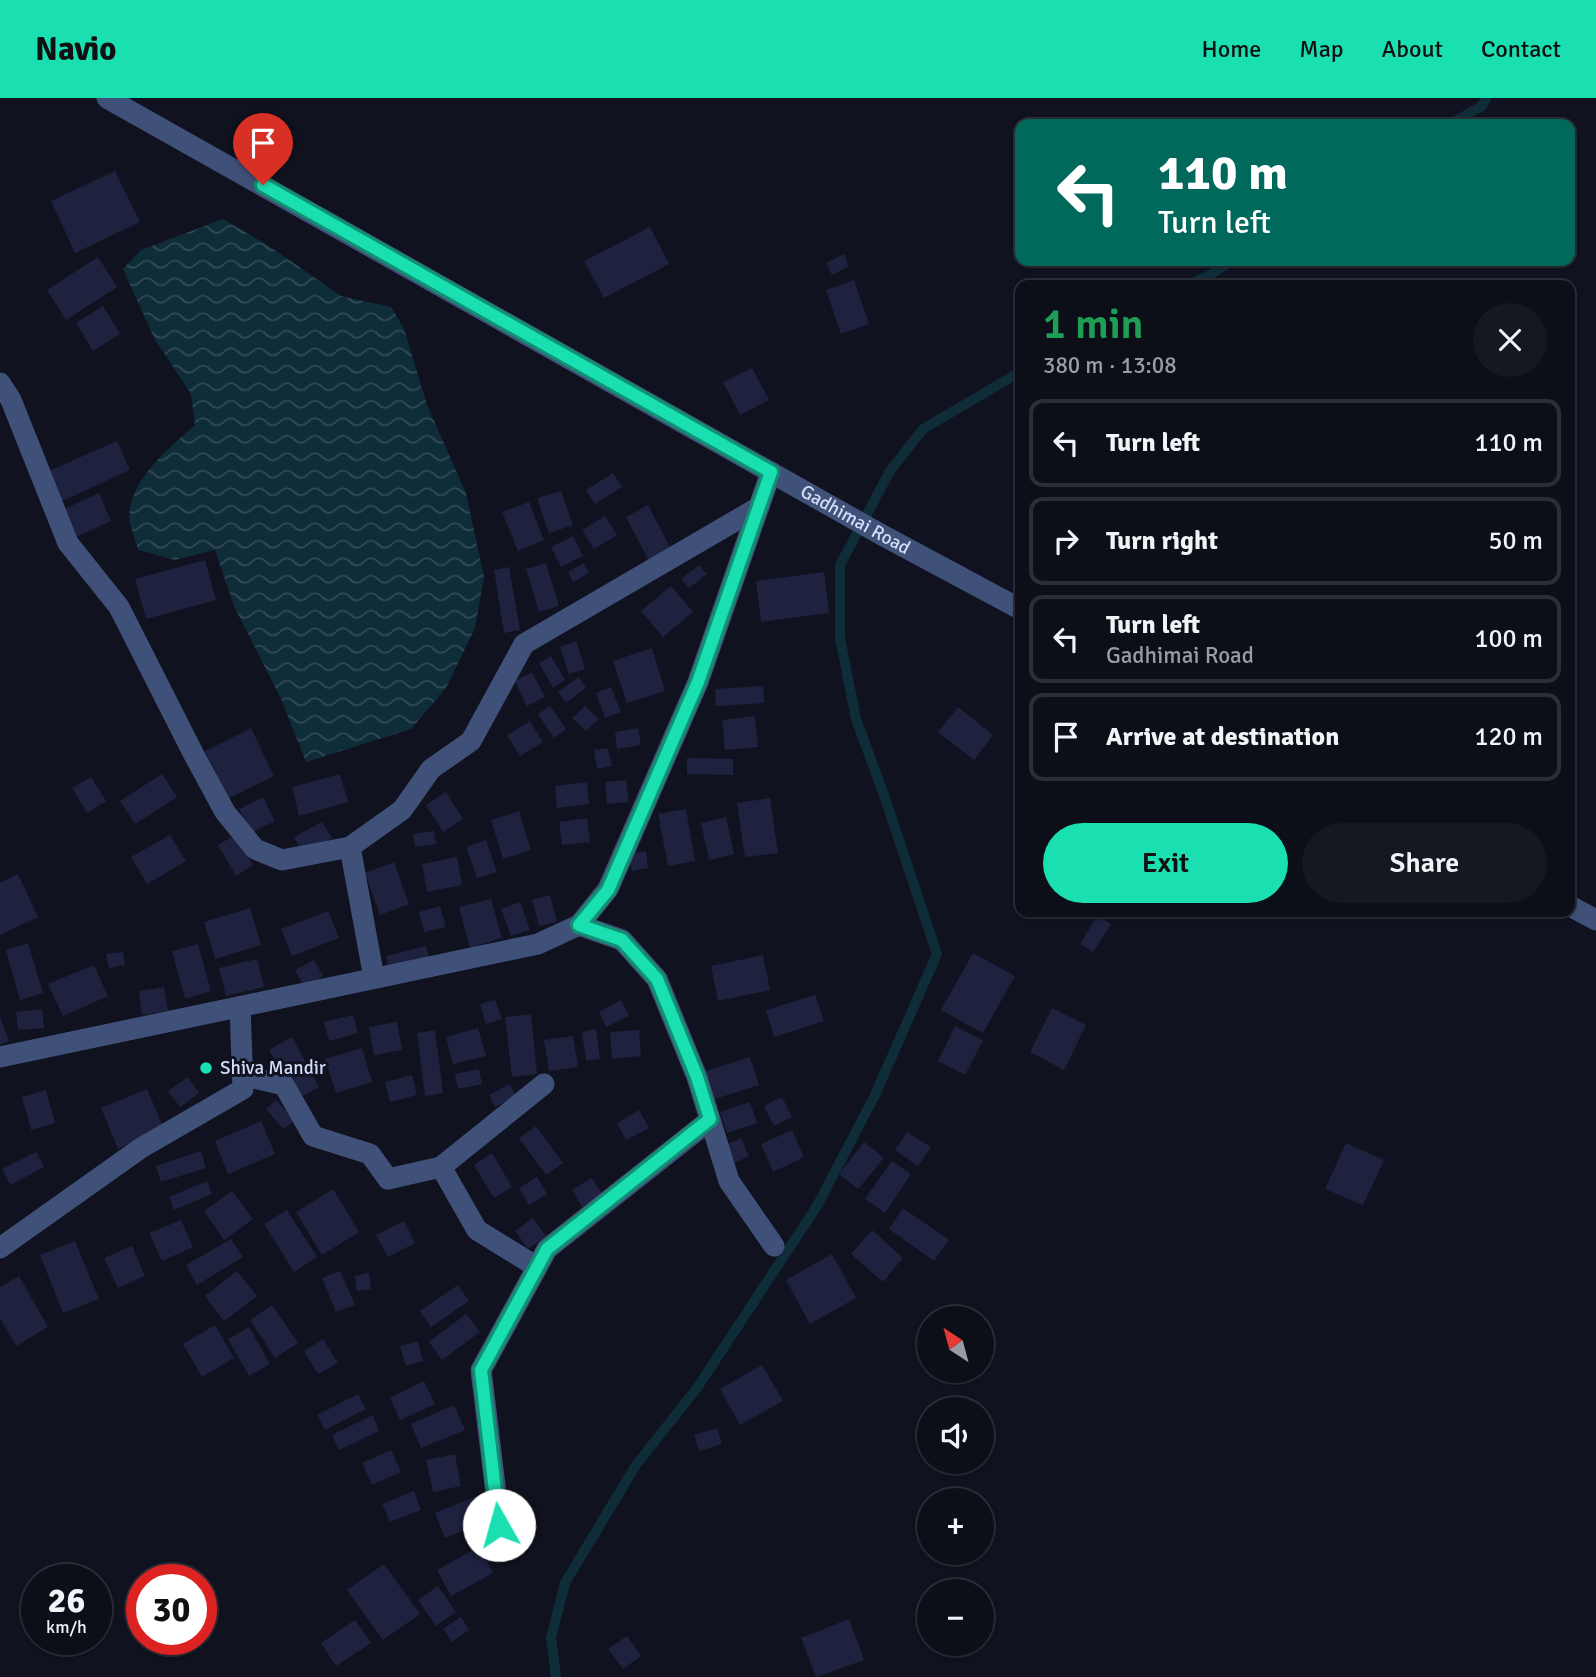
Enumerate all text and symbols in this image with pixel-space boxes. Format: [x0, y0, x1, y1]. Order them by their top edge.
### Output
text: Navio [35, 29, 117, 70]
text: Home [1201, 34, 1261, 64]
text: Map [1299, 34, 1344, 64]
text: About [1382, 34, 1443, 64]
text: Contact [1481, 34, 1561, 64]
pin [233, 113, 293, 185]
icon: arrive [244, 124, 282, 162]
text: 110 m [1158, 143, 1288, 203]
icon: left [1043, 147, 1134, 238]
text: Turn left [1158, 203, 1271, 242]
text: 1 min [1043, 299, 1144, 350]
button: close [1473, 303, 1547, 377]
text: 380 m · 13:08 [1043, 351, 1177, 380]
icon: left [1047, 424, 1085, 462]
text: Turn left [1106, 427, 1200, 459]
text: 110 m [1474, 427, 1543, 459]
street label: Gadhimai Road [796, 479, 914, 560]
icon: right [1047, 522, 1085, 560]
text: Turn right [1106, 525, 1218, 557]
text: 50 m [1488, 525, 1543, 557]
text: Turn left [1106, 609, 1200, 641]
icon: left [1047, 620, 1085, 658]
text: 100 m [1474, 623, 1543, 655]
text: Gadhimai Road [1106, 641, 1254, 670]
icon: arrive [1047, 718, 1085, 756]
text: Arrive at destination [1106, 721, 1339, 753]
text: 120 m [1474, 721, 1543, 753]
button: Exit [1043, 823, 1288, 903]
button: Share [1302, 823, 1547, 903]
place label: Shiva Mandir [220, 1056, 326, 1080]
marker: Shiva Mandir [198, 1060, 214, 1076]
north arrow [917, 1306, 994, 1382]
map controls [917, 1306, 994, 1656]
button: sound [917, 1397, 994, 1474]
position arrow [462, 1488, 536, 1562]
button: + [917, 1488, 994, 1565]
speed limit sign: 30 [126, 1564, 217, 1655]
text: 26 [48, 1579, 85, 1622]
button: − [917, 1579, 994, 1656]
text: km/h [46, 1616, 87, 1638]

